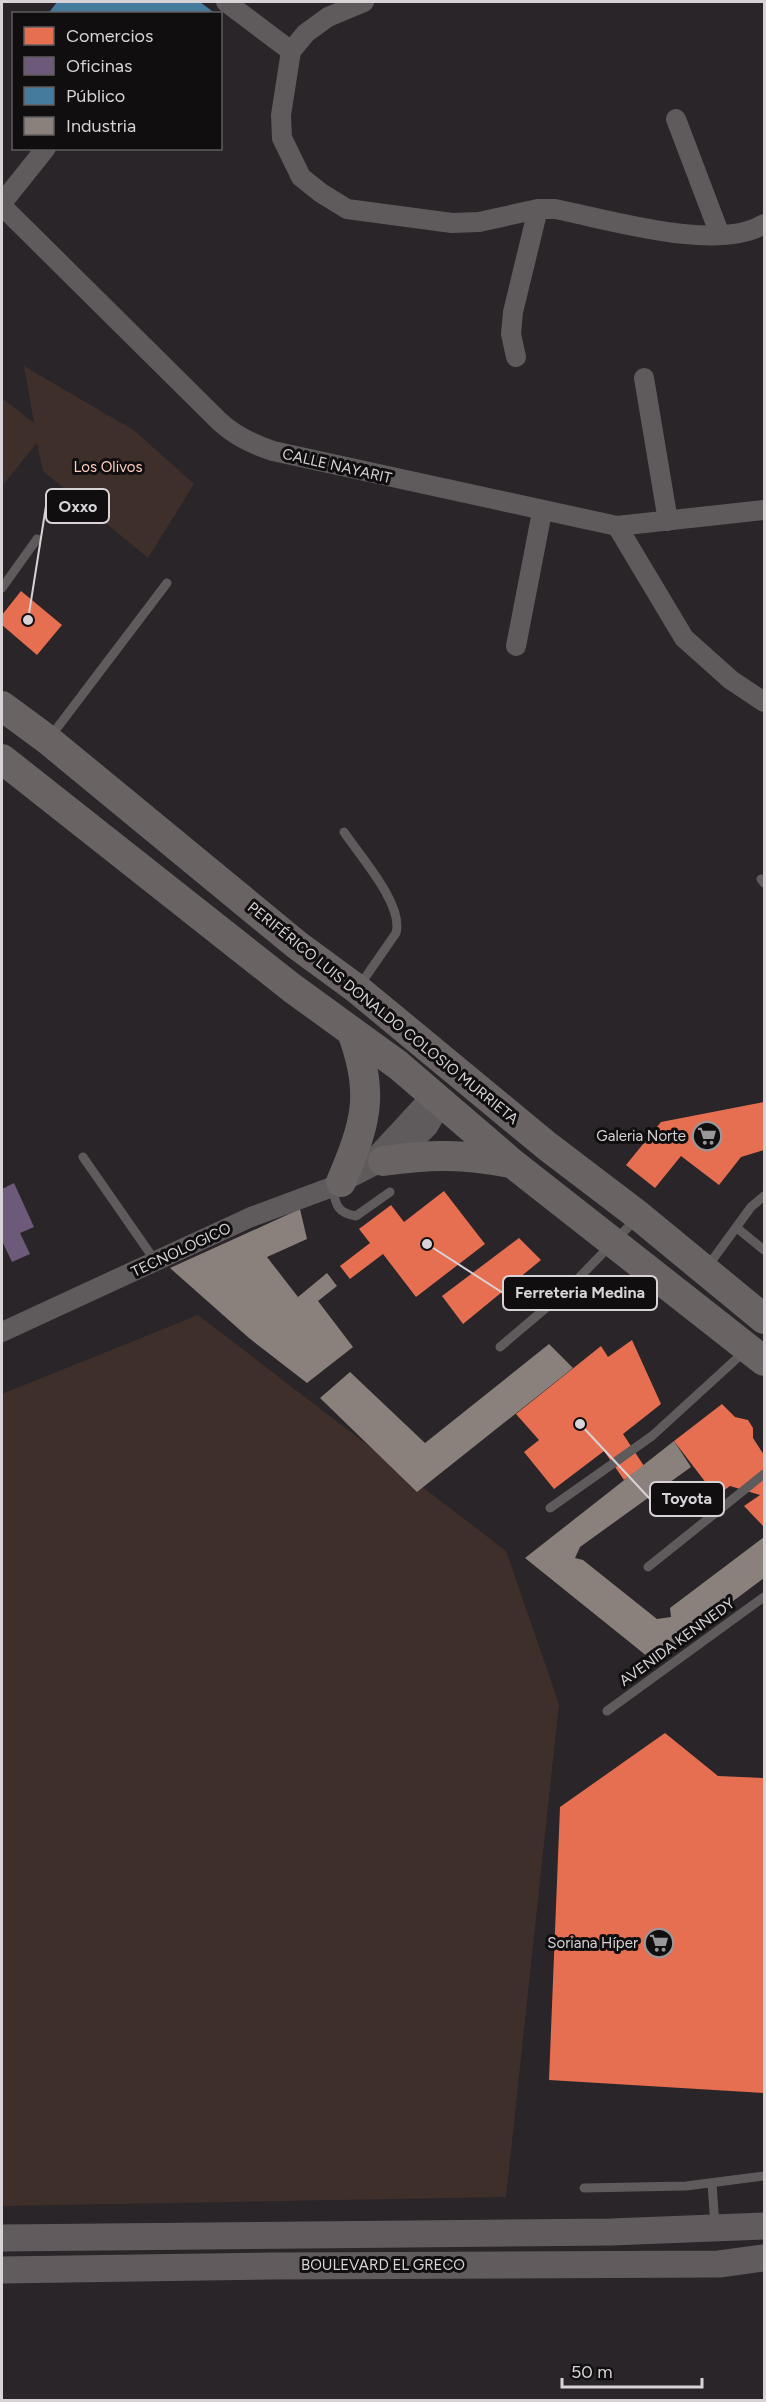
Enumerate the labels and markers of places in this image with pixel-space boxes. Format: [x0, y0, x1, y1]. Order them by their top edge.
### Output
callout: Oxxo [46, 489, 109, 523]
supermarket icon: Galeria Norte [691, 1120, 723, 1152]
place label: Galeria Norte [596, 1127, 686, 1145]
callout: Ferreteria Medina [503, 1276, 657, 1310]
callout: Toyota [650, 1482, 724, 1516]
supermarket icon: Soriana Híper [643, 1927, 675, 1959]
place label: Soriana Híper [547, 1934, 638, 1952]

